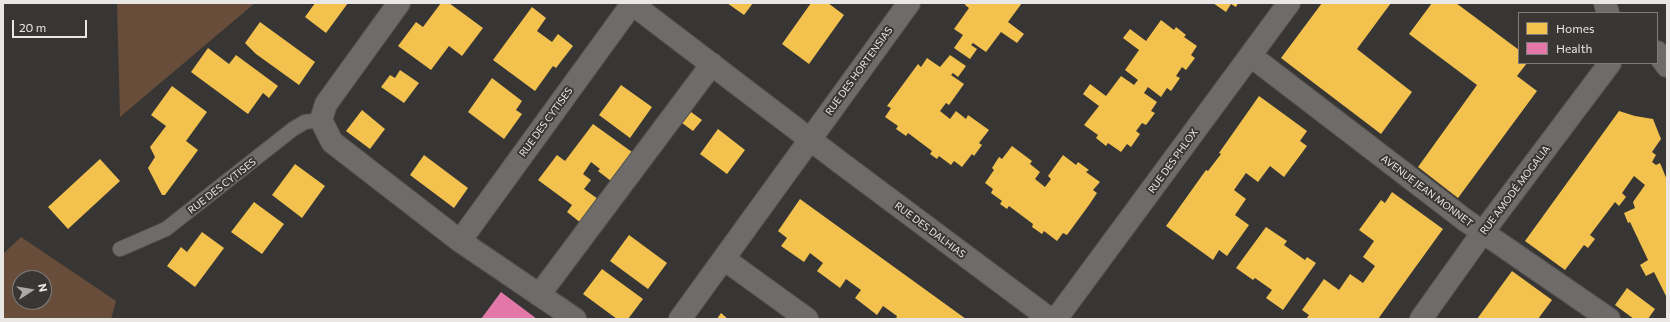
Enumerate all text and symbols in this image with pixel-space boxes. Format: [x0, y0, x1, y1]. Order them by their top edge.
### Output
scale bar [14, 12, 89, 38]
legend [1518, 12, 1658, 64]
text: 20 m [19, 20, 46, 34]
text: Homes [1556, 21, 1594, 35]
street label: RUE DES HORTENSIAS [823, 25, 895, 117]
text: Health [1556, 41, 1592, 55]
street label: RUE DES CYTISES [517, 85, 575, 159]
street label: RUE DES PHLOX [1146, 126, 1200, 196]
street label: RUE AMODÉ MOGALIA [1478, 143, 1552, 237]
street label: AVENUE JEAN MONNET [1379, 153, 1475, 229]
street label: RUE DES CYTISES [186, 156, 258, 216]
street label: RUE DES DALHIAS [892, 199, 968, 261]
north arrow [12, 270, 52, 310]
text: N [36, 282, 50, 293]

